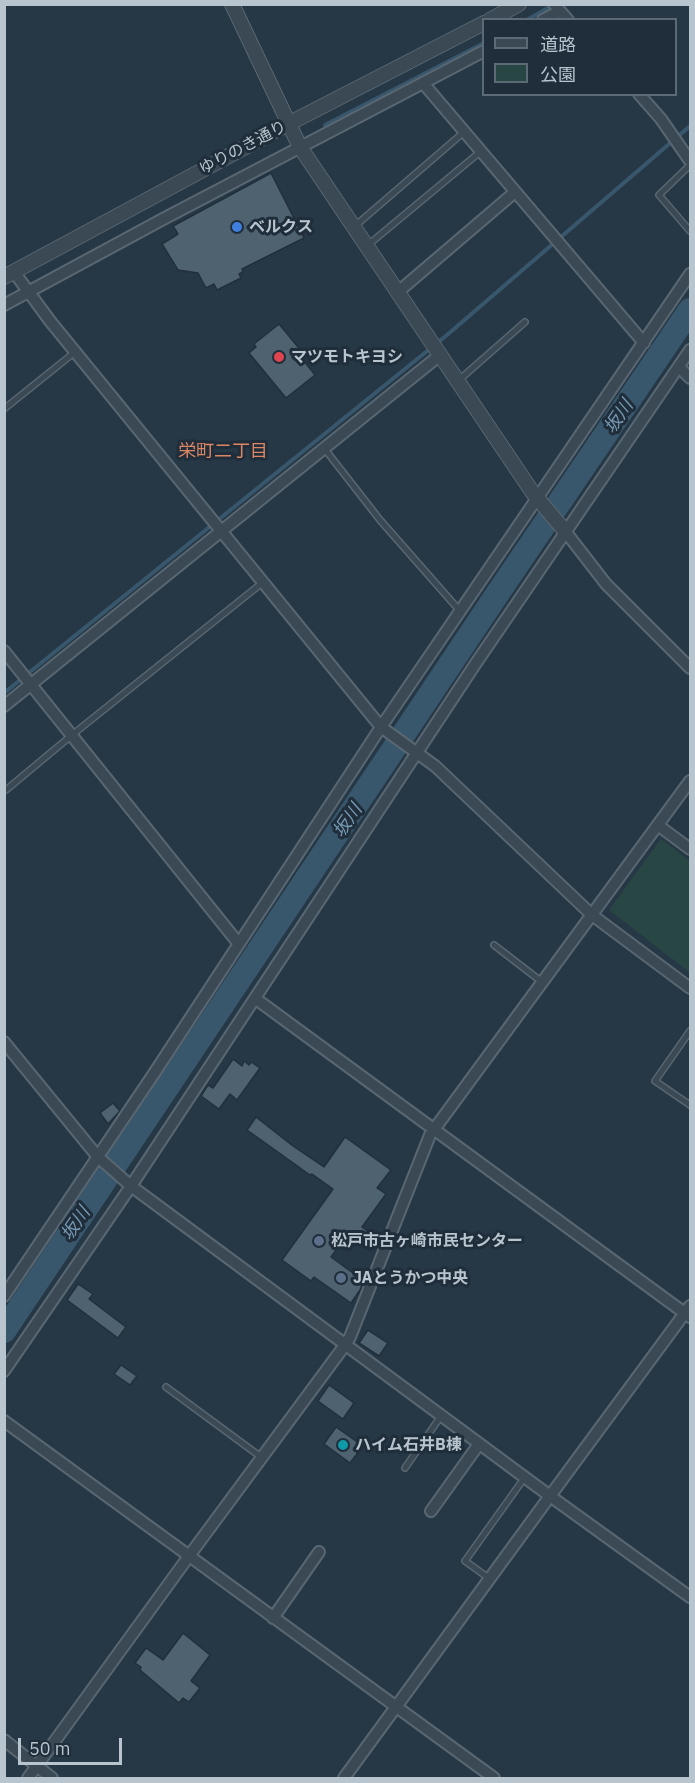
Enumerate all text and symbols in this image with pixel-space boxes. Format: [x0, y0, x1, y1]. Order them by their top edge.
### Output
legend [482, 18, 677, 96]
text: 道路 [540, 33, 576, 56]
text: 公園 [540, 63, 576, 86]
street label: ゆりのき通り [196, 117, 290, 179]
place label: ベルクス [249, 217, 313, 237]
marker: ベルクス [230, 220, 244, 234]
place label: マツモトキヨシ [291, 347, 403, 367]
marker: マツモトキヨシ [272, 350, 286, 364]
water label: 坂川 [600, 396, 638, 438]
district label: 栄町二丁目 [178, 441, 268, 463]
water label: 坂川 [329, 800, 367, 842]
water label: 坂川 [57, 1203, 95, 1245]
place label: 松戸市古ヶ崎市民センター [331, 1231, 523, 1251]
marker: 松戸市古ヶ崎市民センター [312, 1234, 326, 1248]
place label: JAとうかつ中央 [353, 1268, 469, 1288]
marker: JAとうかつ中央 [334, 1271, 348, 1285]
place label: ハイム石井B棟 [355, 1435, 462, 1455]
marker: ハイム石井B棟 [336, 1438, 350, 1452]
scale bar [21, 1726, 124, 1764]
text: 50 m [29, 1737, 71, 1760]

